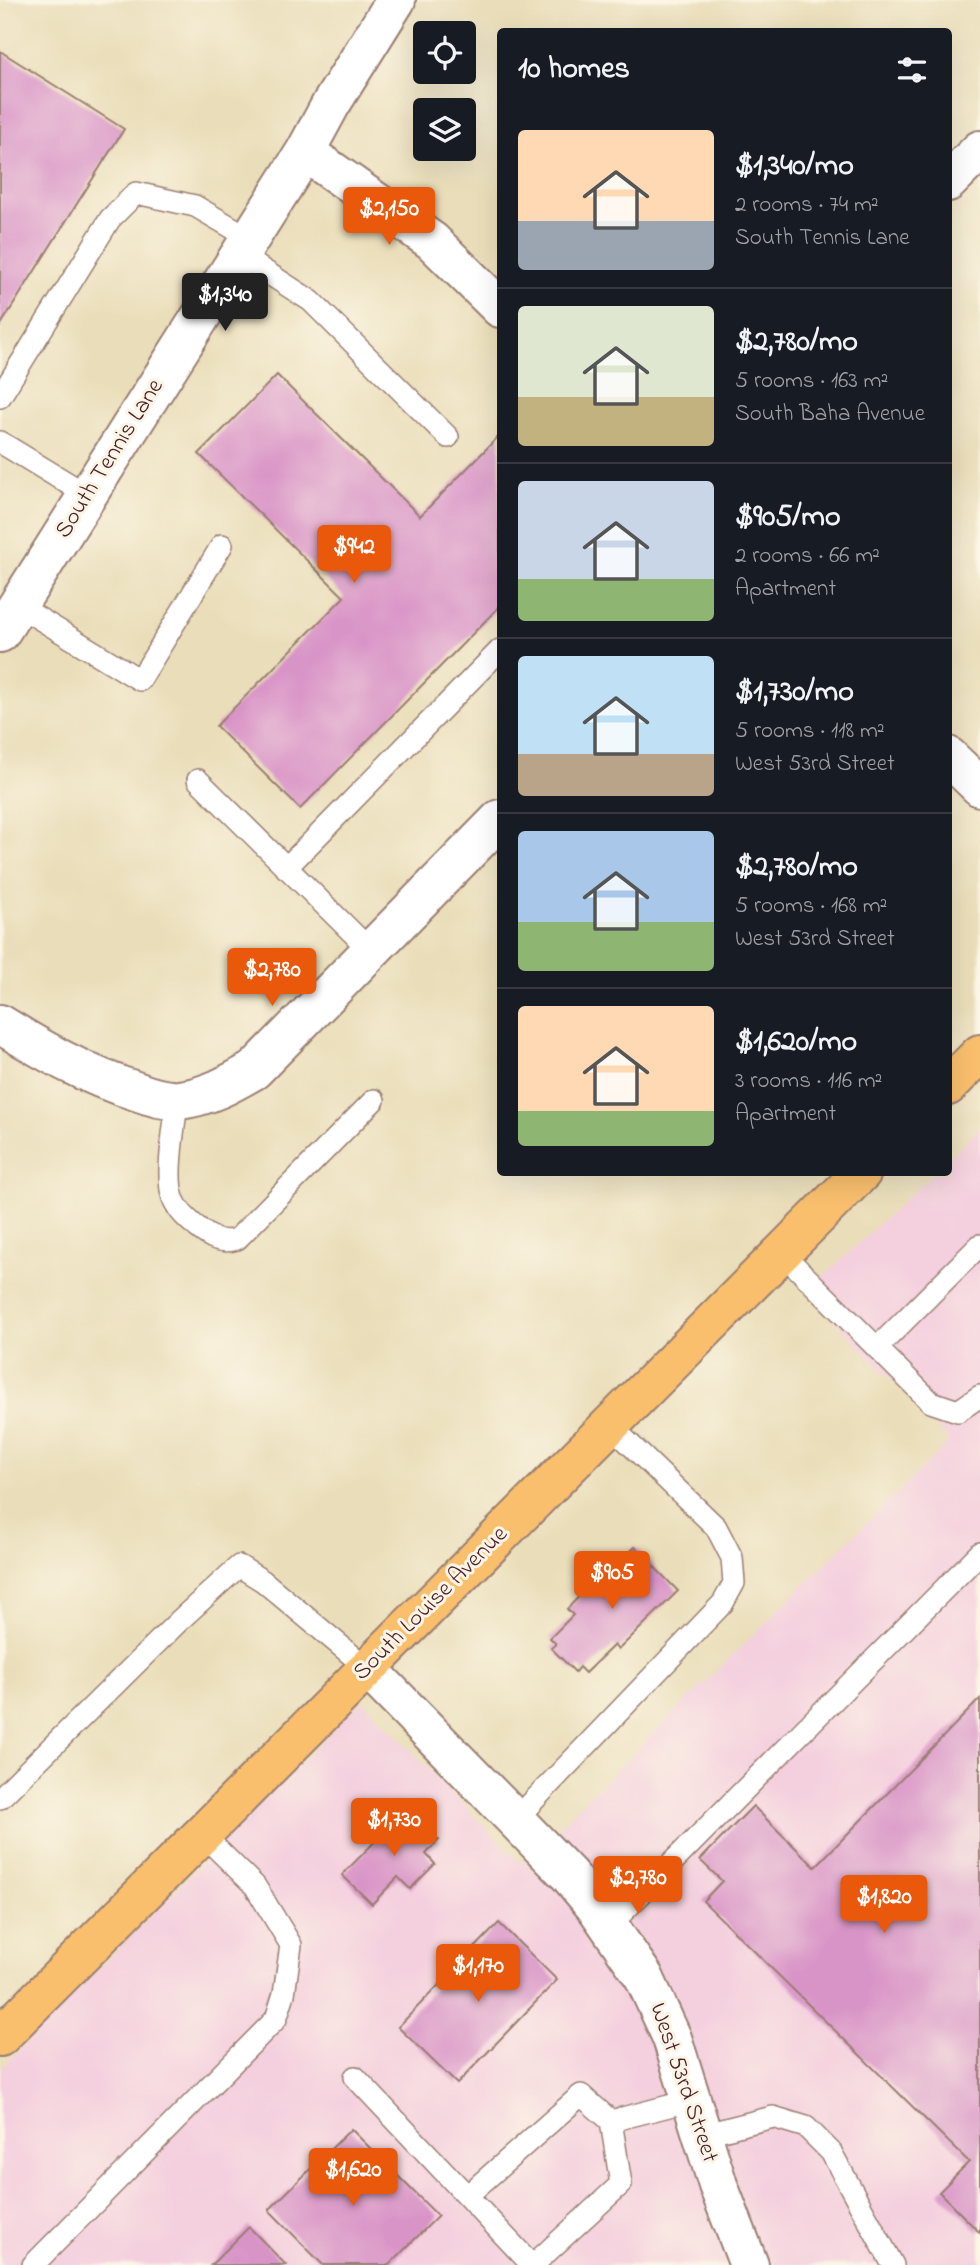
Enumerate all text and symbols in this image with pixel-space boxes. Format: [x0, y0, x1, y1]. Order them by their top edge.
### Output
map controls [413, 21, 476, 161]
button: locate [413, 21, 476, 84]
text: 10 homes [518, 48, 630, 92]
icon: filters [893, 51, 931, 89]
button: layers [413, 98, 476, 161]
text: $1,340/mo [735, 145, 854, 189]
icon: home [574, 158, 658, 242]
pin: $2,150 [332, 188, 446, 247]
text: 2 rooms · 74 m² [735, 189, 879, 222]
text: $2,150 [359, 193, 419, 226]
text: South Tennis Lane [735, 222, 910, 255]
pin: $1,340 [168, 274, 282, 333]
text: $1,340 [198, 279, 252, 312]
text: $2,780/mo [735, 321, 858, 365]
icon: home [574, 334, 658, 418]
text: 5 rooms · 163 m² [735, 365, 888, 398]
street label: South Tennis Lane [47, 372, 173, 546]
text: South Baha Avenue [735, 398, 925, 431]
text: $905/mo [735, 496, 840, 540]
icon: home [574, 509, 658, 593]
pin: $942 [313, 526, 395, 585]
text: $942 [333, 531, 375, 564]
text: 2 rooms · 66 m² [735, 540, 880, 573]
text: Apartment [735, 573, 836, 606]
text: $1,730/mo [735, 671, 854, 715]
icon: home [574, 684, 658, 768]
text: 5 rooms · 118 m² [735, 715, 885, 748]
text: West 53rd Street [735, 748, 895, 781]
text: $2,780/mo [735, 846, 858, 890]
icon: home [574, 859, 658, 943]
text: 5 rooms · 168 m² [735, 890, 887, 923]
text: West 53rd Street [735, 923, 895, 956]
pin: $2,780 [215, 948, 329, 1008]
text: $2,780 [243, 954, 301, 987]
text: $1,620/mo [735, 1021, 857, 1065]
icon: home [574, 1034, 658, 1118]
text: 3 rooms · 116 m² [735, 1065, 882, 1098]
text: Apartment [735, 1098, 836, 1131]
street label: South Louise Avenue [345, 1518, 517, 1690]
pin: $905 [571, 1552, 653, 1611]
text: $905 [590, 1557, 634, 1590]
pin: $1,730 [337, 1798, 451, 1858]
text: $1,730 [367, 1804, 421, 1837]
pin: $2,780 [581, 1856, 695, 1916]
text: $2,780 [609, 1862, 667, 1895]
pin: $1,820 [827, 1876, 941, 1935]
text: $1,820 [856, 1881, 912, 1914]
pin: $1,170 [421, 1944, 535, 2004]
text: $1,170 [452, 1950, 504, 1983]
street label: West 53rd Street [639, 1998, 727, 2168]
pin: $1,620 [296, 2148, 410, 2208]
text: $1,620 [325, 2154, 381, 2187]

